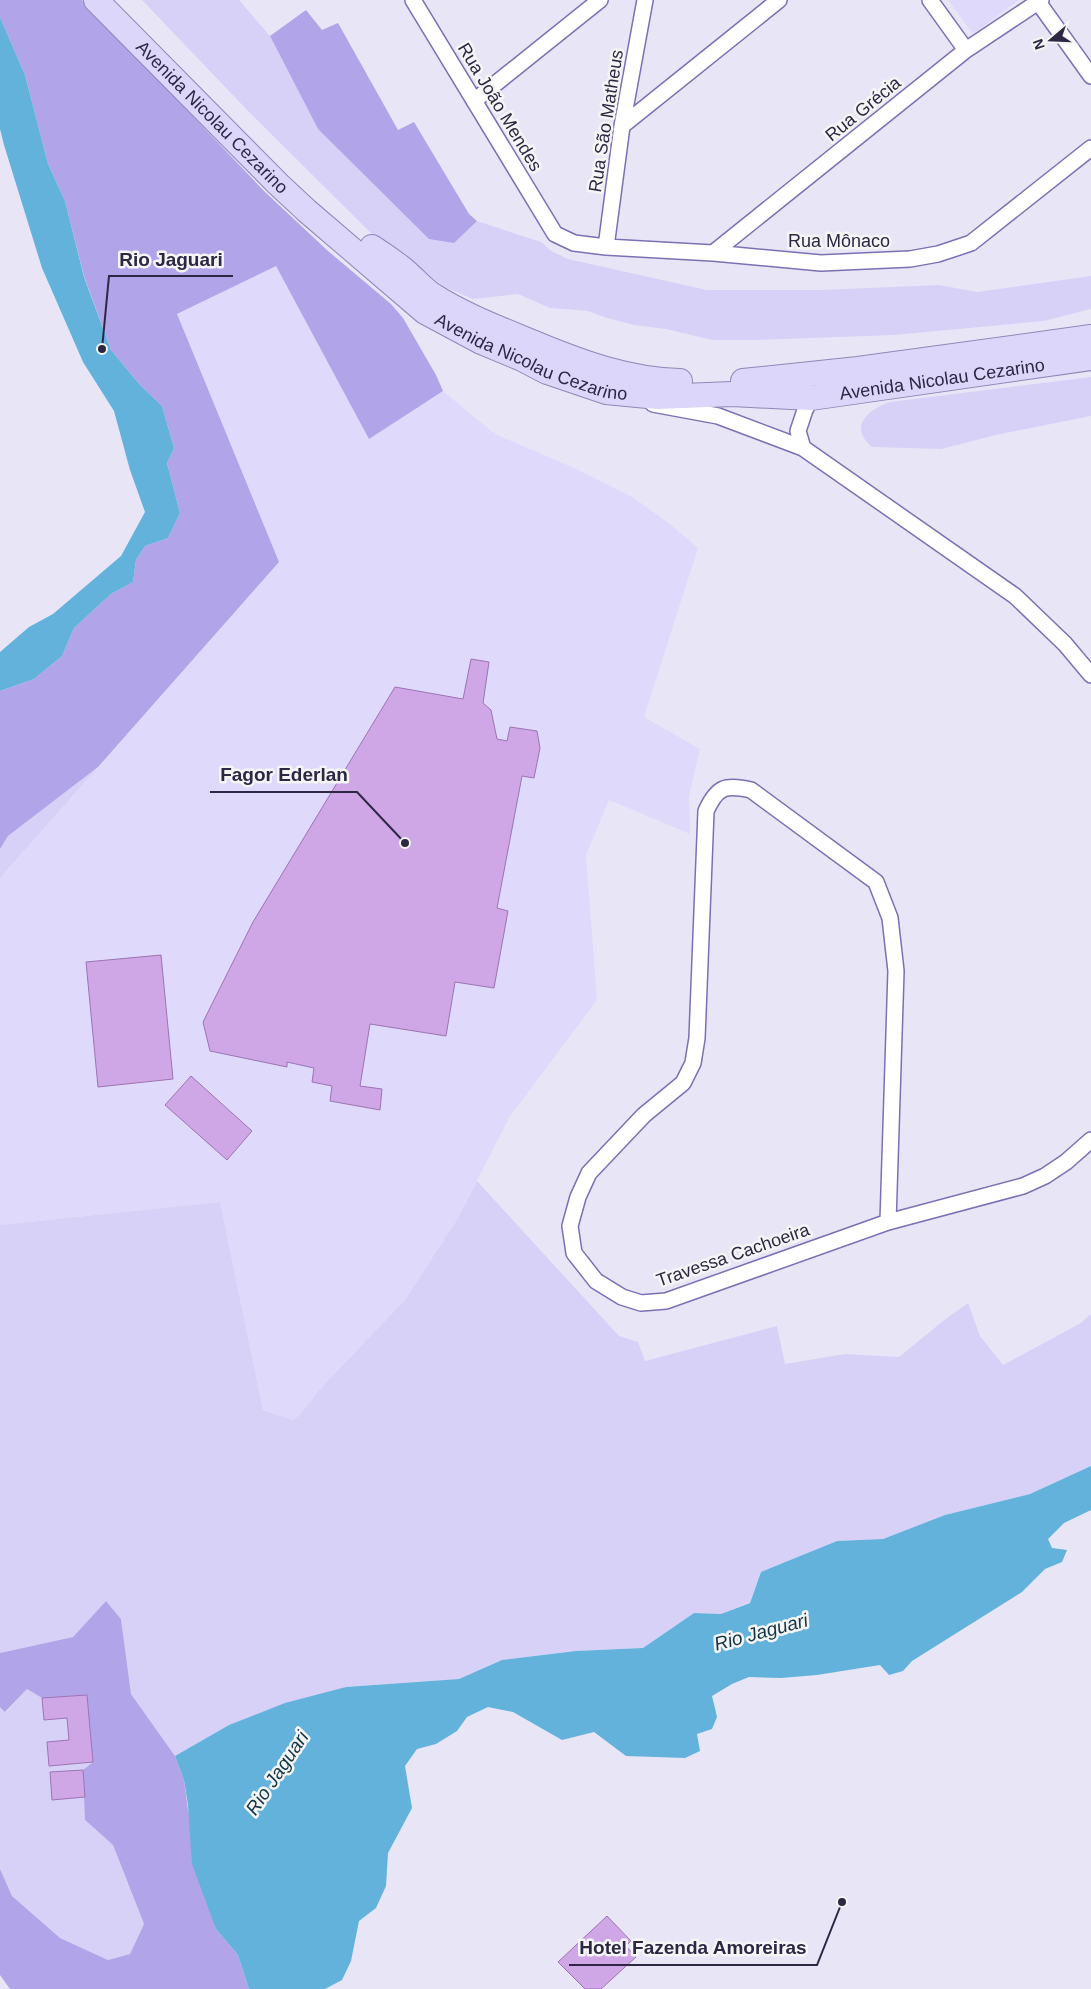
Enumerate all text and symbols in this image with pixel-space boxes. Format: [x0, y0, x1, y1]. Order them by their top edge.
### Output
north arrow [1026, 15, 1076, 65]
street label: Avenida Nicolau Cezarino [132, 37, 292, 198]
text: N [1029, 37, 1048, 52]
street label: Rua João Mendes [454, 39, 546, 175]
street label: Rua São Matheus [585, 48, 627, 194]
street label: Rua Grécia [821, 72, 905, 145]
street label: Rua Mônaco [788, 231, 890, 251]
callout: Rio Jaguari [109, 242, 233, 276]
text: Rio Jaguari [119, 249, 223, 270]
street label: Avenida Nicolau Cezarino [432, 309, 628, 404]
street label: Avenida Nicolau Cezarino [838, 355, 1046, 404]
callout: Fagor Ederlan [210, 758, 357, 792]
text: Fagor Ederlan [220, 764, 348, 785]
street label: Travessa Cachoeira [654, 1219, 813, 1291]
water label: Rio Jaguari [712, 1609, 811, 1655]
water label: Rio Jaguari [241, 1727, 313, 1819]
callout: Hotel Fazenda Amoreiras [569, 1931, 817, 1965]
text: Hotel Fazenda Amoreiras [579, 1937, 807, 1958]

